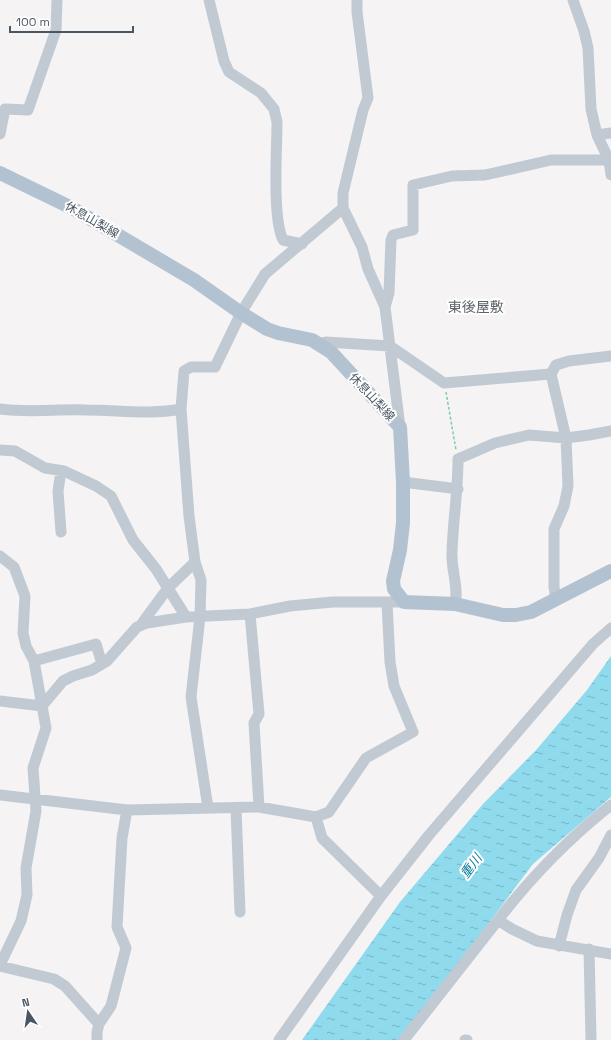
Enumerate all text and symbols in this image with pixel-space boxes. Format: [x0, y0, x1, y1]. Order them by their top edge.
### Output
scale bar [10, 8, 133, 34]
text: 100 m [16, 14, 50, 30]
street label: 休息山梨線 [62, 198, 122, 242]
district label: 東後屋敷 [448, 298, 504, 316]
street label: 休息山梨線 [346, 370, 398, 424]
water label: 重川 [456, 849, 487, 882]
north arrow [8, 992, 48, 1032]
text: N [21, 995, 31, 1010]

